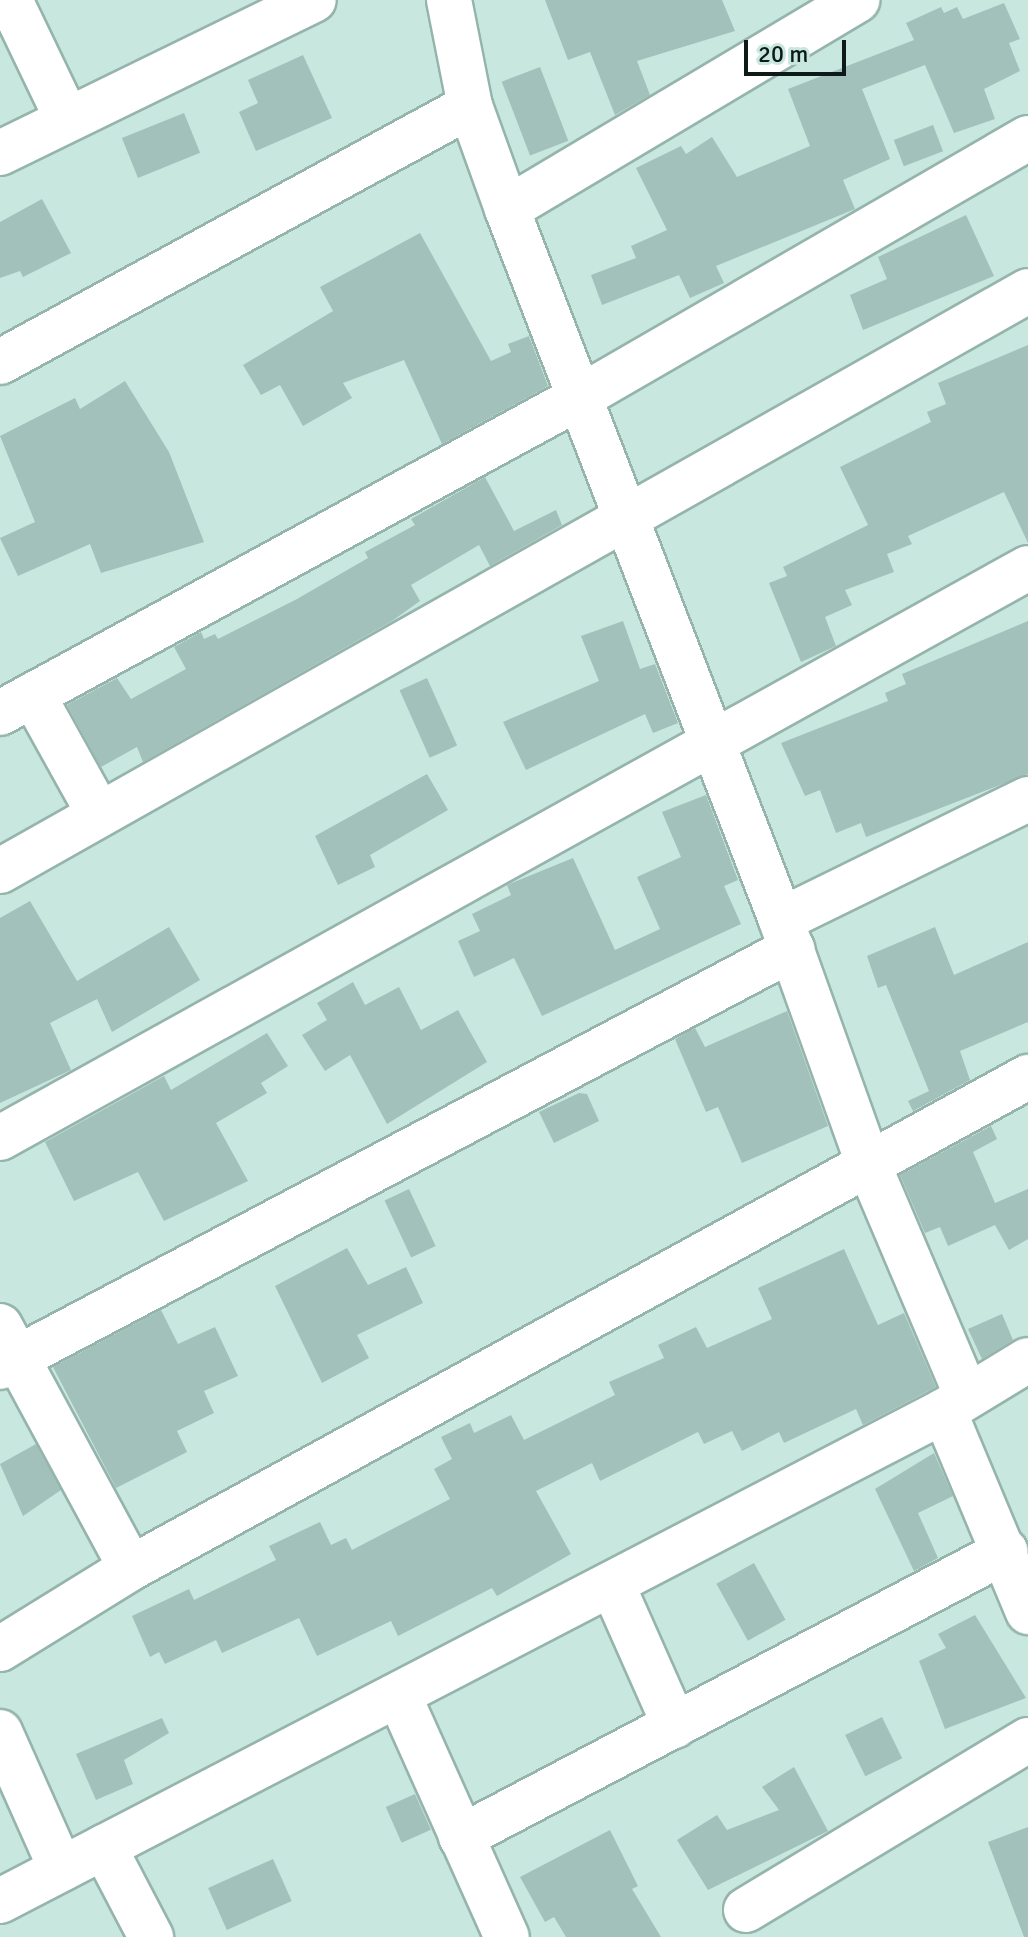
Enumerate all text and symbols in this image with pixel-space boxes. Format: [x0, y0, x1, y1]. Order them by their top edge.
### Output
scale bar [748, 24, 850, 74]
text: 20 m [758, 39, 808, 69]

